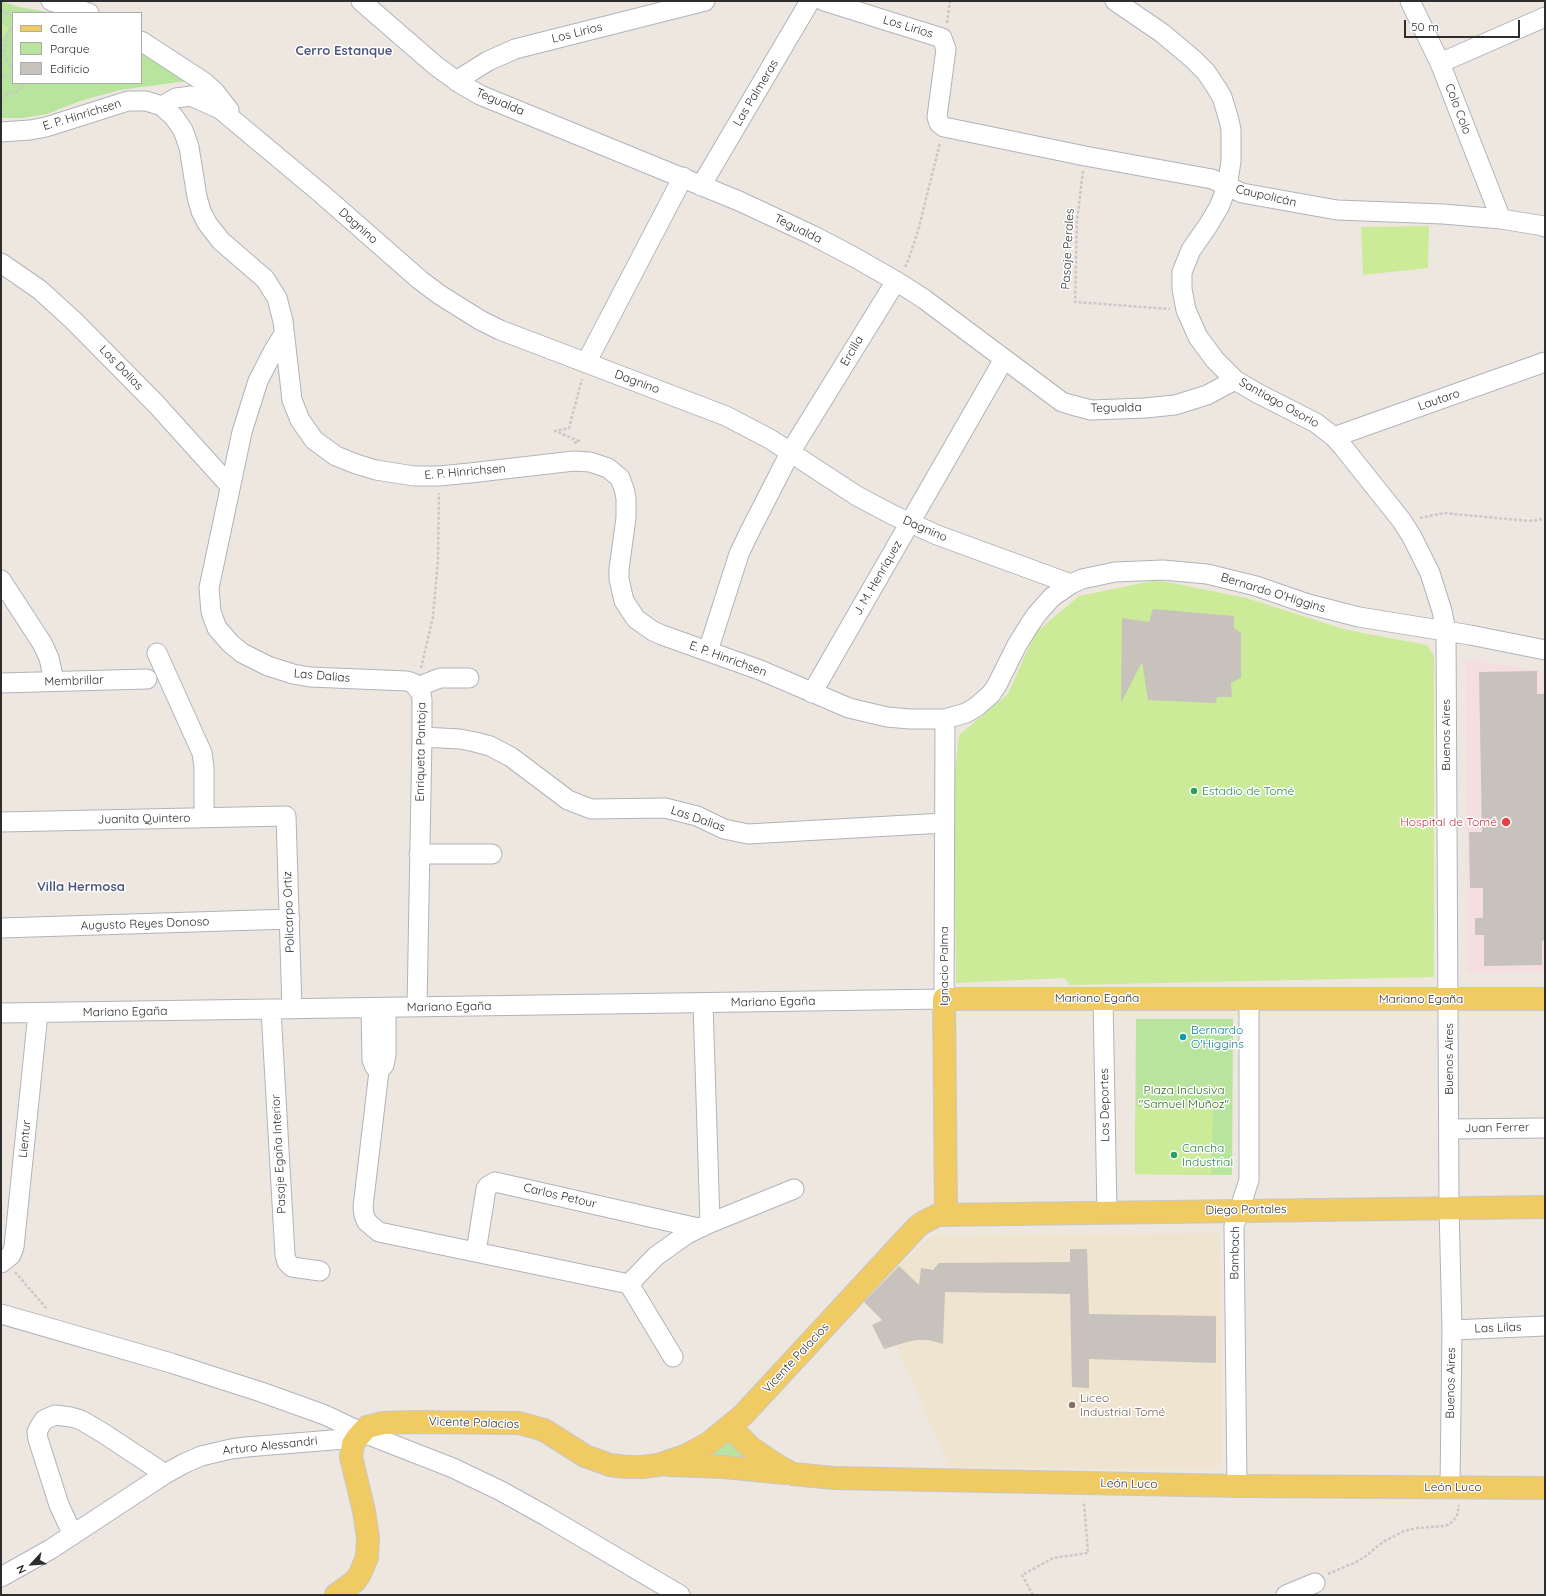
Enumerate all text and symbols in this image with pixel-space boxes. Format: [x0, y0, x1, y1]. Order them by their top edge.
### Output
legend [12, 12, 142, 84]
scale bar [1406, 12, 1522, 38]
street label: Los Lirios [881, 13, 935, 41]
text: 50 m [1411, 19, 1439, 34]
street label: Los Lirios [550, 20, 604, 46]
text: Calle [50, 21, 77, 36]
text: Parque [50, 41, 90, 56]
district label: Cerro Estanque [296, 43, 392, 59]
street label: Las Palmeras [731, 57, 781, 129]
text: Edificio [50, 61, 90, 76]
street label: Colo Colo [1442, 82, 1474, 136]
street label: Tegualda [474, 85, 526, 119]
street label: E. P. Hinrichsen [41, 96, 123, 134]
street label: Caupolicán [1234, 182, 1298, 210]
street label: Dagnino [336, 205, 380, 247]
street label: Pasaje Perales [1059, 208, 1077, 290]
street label: Tegualda [772, 211, 824, 247]
street label: Ercilla [837, 333, 867, 369]
street label: Las Dalias [96, 343, 146, 393]
street label: Dagnino [612, 367, 662, 397]
street label: Santiago Osorio [1237, 375, 1321, 431]
street label: Lautaro [1416, 386, 1462, 414]
street label: Tegualda [1090, 400, 1142, 416]
street label: E. P. Hinrichsen [424, 461, 506, 483]
street label: Dagnino [901, 513, 949, 545]
street label: J. M. Henríquez [851, 538, 905, 618]
street label: Bernardo O'Higgins [1219, 570, 1327, 616]
street label: E. P. Hinrichsen [687, 638, 769, 680]
street label: Las Dalias [293, 666, 351, 686]
street label: Membrillar [44, 673, 104, 689]
street label: Buenos Aires [1439, 699, 1453, 771]
street label: Enriqueta Pantoja [413, 702, 429, 802]
place label: Estadio de Tomé [1202, 784, 1294, 798]
marker: Estadio de Tomé [1189, 786, 1199, 796]
street label: Las Dalias [669, 803, 727, 835]
street label: Juanita Quintero [97, 811, 191, 827]
place label: Hospital de Tomé [1400, 815, 1497, 829]
marker: Hospital de Tomé [1500, 816, 1512, 828]
street label: Policarpo Ortiz [280, 871, 298, 953]
district label: Villa Hermosa [37, 879, 125, 895]
street label: Augusto Reyes Donoso [80, 915, 210, 933]
street label: Ignacio Palma [937, 926, 951, 1006]
street label: Mariano Egaña [1055, 991, 1139, 1005]
street label: Mariano Egaña [1379, 992, 1463, 1006]
street label: Mariano Egaña [731, 994, 815, 1010]
street label: Mariano Egaña [407, 999, 491, 1015]
street label: Mariano Egaña [83, 1004, 167, 1020]
place label: Bernardo O'Higgins [1191, 1023, 1244, 1051]
street label: Buenos Aires [1442, 1023, 1456, 1095]
marker: Bernardo O'Higgins [1178, 1032, 1188, 1042]
street label: Los Deportes [1097, 1068, 1113, 1142]
park label: Plaza Inclusiva "Samuel Muñoz" [1139, 1083, 1229, 1111]
street label: Pasaje Egaña Interior [269, 1094, 289, 1214]
street label: Lientur [16, 1119, 34, 1159]
street label: Juan Ferrer [1464, 1120, 1530, 1136]
place label: Cancha Industrial [1182, 1141, 1233, 1169]
marker: Cancha Industrial [1169, 1150, 1179, 1160]
street label: Carlos Petour [522, 1181, 598, 1211]
street label: Diego Portales [1205, 1202, 1287, 1218]
street label: Bambach [1227, 1226, 1243, 1280]
street label: Vicente Palacios [760, 1320, 832, 1396]
street label: Las Lilas [1474, 1320, 1522, 1336]
street label: Buenos Aires [1443, 1347, 1459, 1419]
place label: Liceo Industrial Tomé [1080, 1391, 1165, 1419]
marker: Liceo Industrial Tomé [1067, 1400, 1077, 1410]
street label: Vicente Palacios [428, 1414, 520, 1432]
street label: Arturo Alessandri [222, 1434, 318, 1458]
street label: León Luco [1100, 1476, 1158, 1492]
street label: León Luco [1424, 1480, 1482, 1494]
north arrow [12, 1544, 52, 1584]
text: N [13, 1563, 29, 1576]

